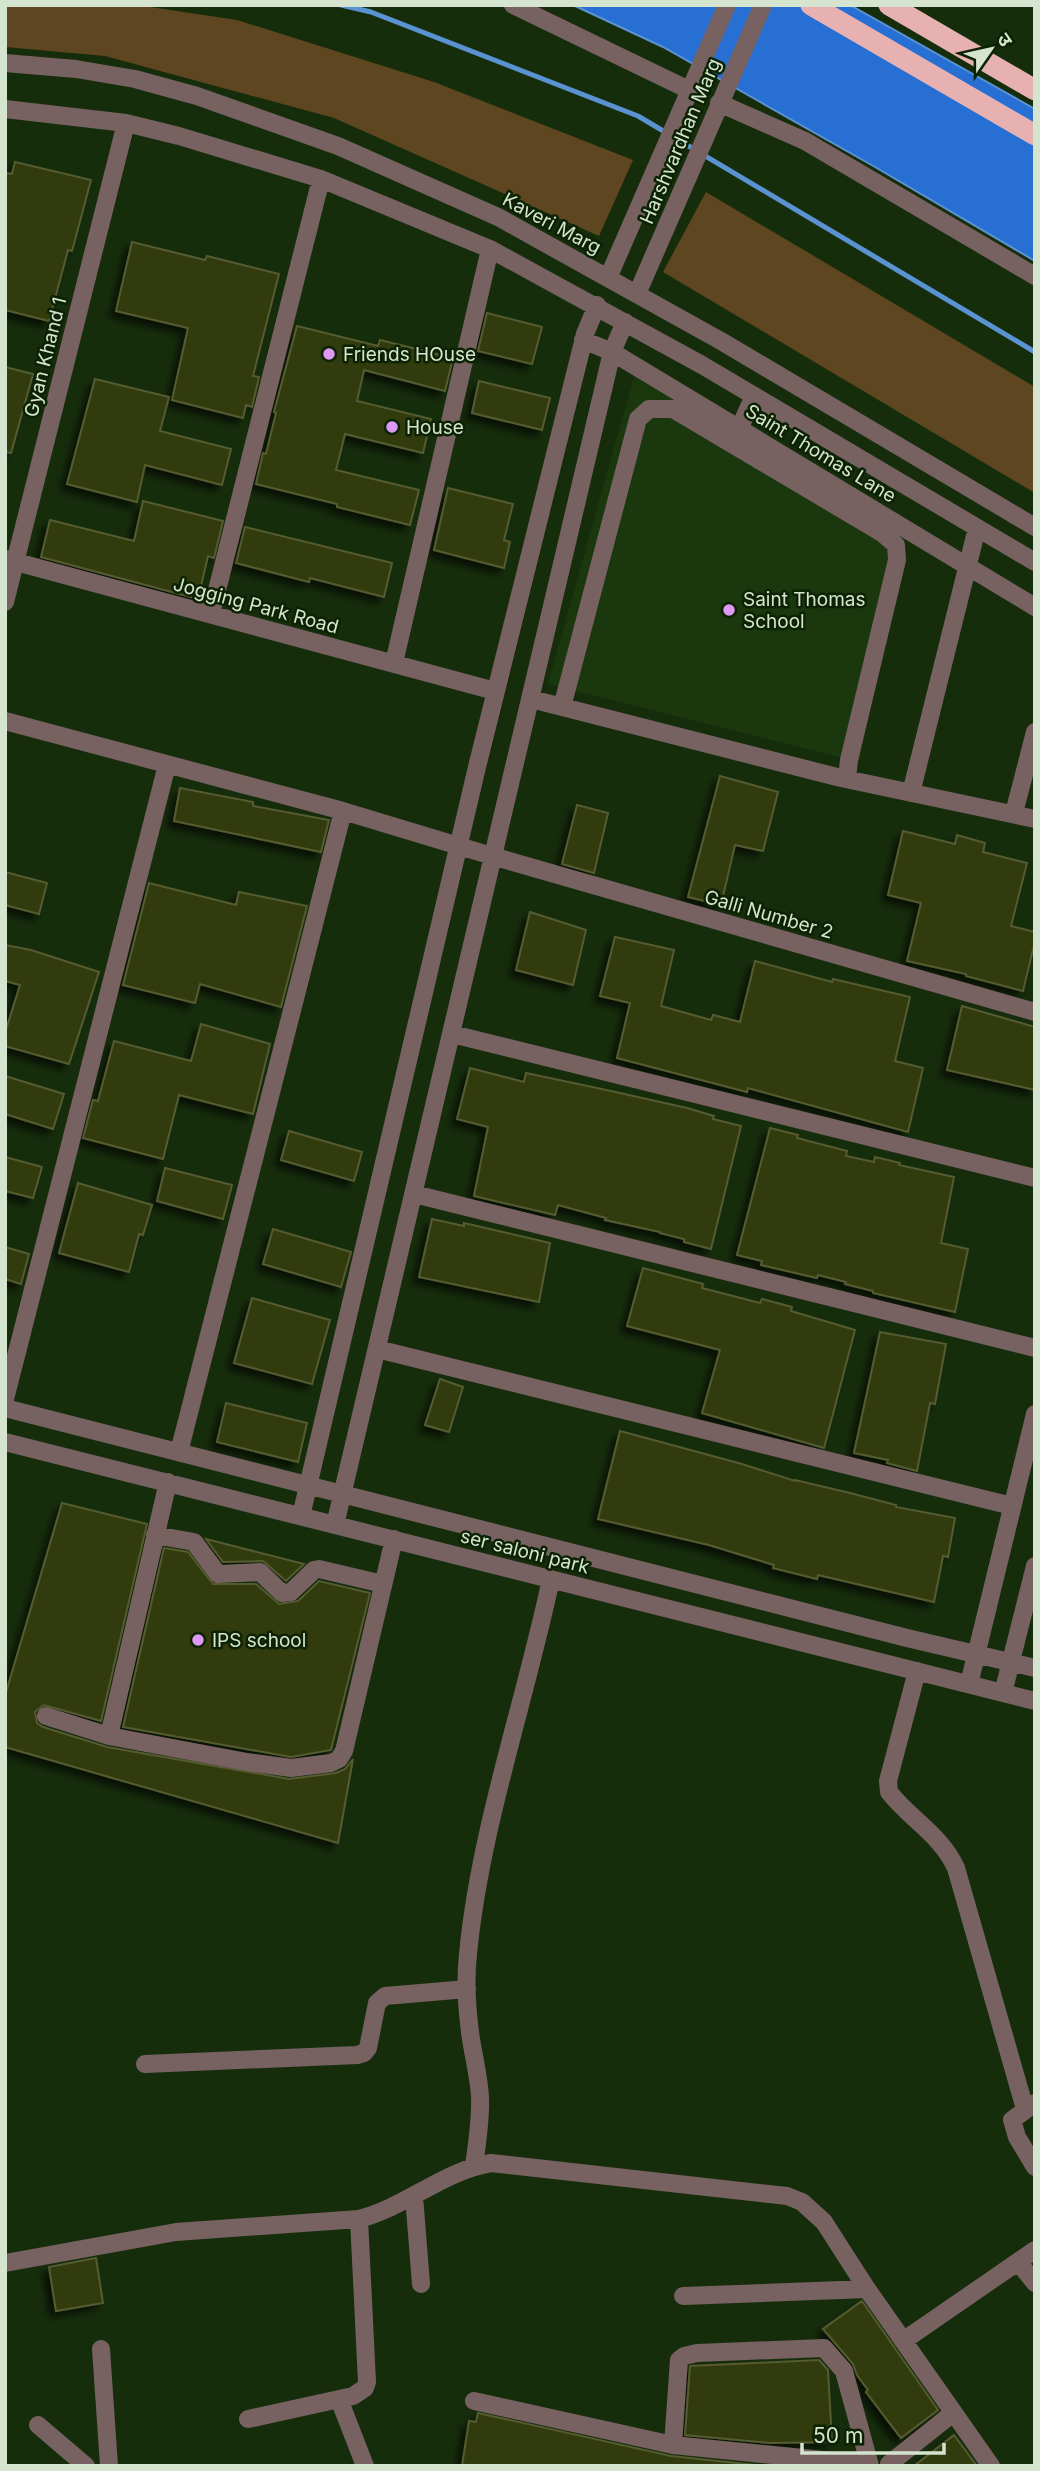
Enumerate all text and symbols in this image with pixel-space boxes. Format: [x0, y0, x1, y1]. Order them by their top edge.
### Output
north arrow [956, 14, 1026, 84]
text: उ [992, 29, 1018, 52]
street label: Harshvardhan Marg [635, 55, 726, 227]
street label: Kaveri Marg [499, 188, 605, 259]
street label: Gyan Khand 1 [19, 295, 71, 419]
place label: Friends HOuse [343, 343, 476, 366]
marker: Friends HOuse [321, 346, 337, 362]
street label: Saint Thomas Lane [741, 399, 900, 507]
place label: House [406, 416, 464, 439]
marker: House [384, 419, 400, 435]
street label: Jogging Park Road [171, 572, 341, 639]
place label: Saint Thomas School [743, 588, 865, 633]
marker: Saint Thomas School [721, 602, 737, 618]
street label: Galli Number 2 [702, 885, 836, 944]
street label: ser saloni park [458, 1524, 592, 1579]
place label: IPS school [212, 1629, 306, 1652]
marker: IPS school [190, 1632, 206, 1648]
scale bar [802, 2412, 944, 2456]
text: 50 m [813, 2423, 863, 2448]

